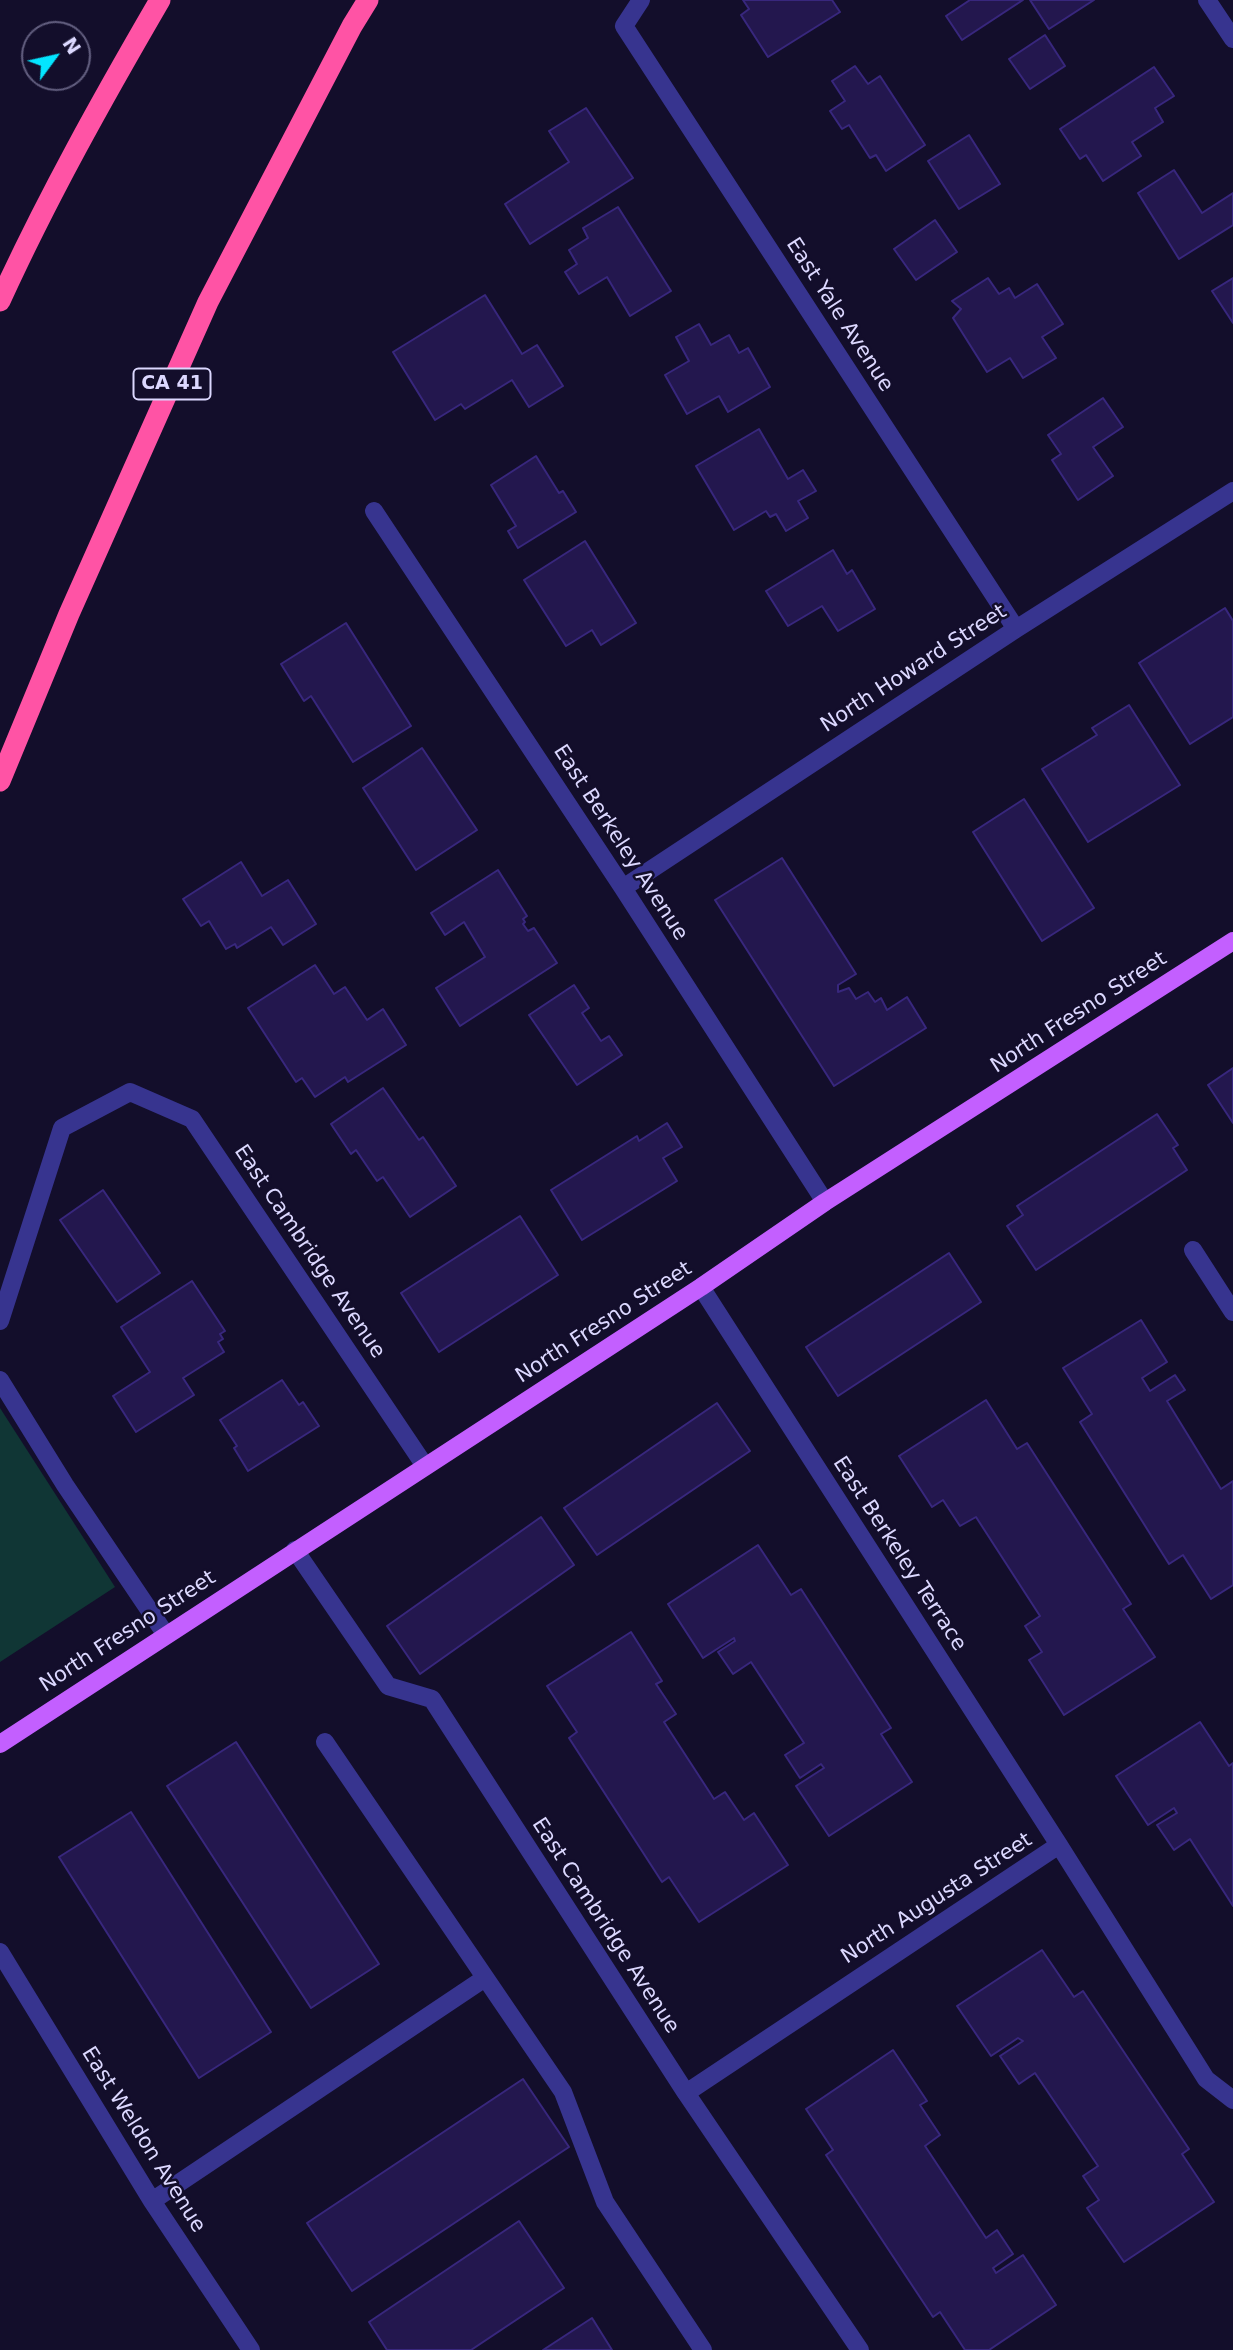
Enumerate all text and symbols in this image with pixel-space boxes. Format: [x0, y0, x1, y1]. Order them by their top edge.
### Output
north arrow [21, 21, 91, 91]
text: N [58, 33, 85, 58]
street label: East Yale Avenue [780, 233, 898, 397]
road number: CA 41 [134, 368, 210, 400]
street label: North Howard Street [816, 600, 1012, 738]
street label: East Berkeley Avenue [547, 740, 693, 946]
street label: North Fresno Street [986, 947, 1172, 1079]
street label: East Cambridge Avenue [228, 1140, 390, 1364]
street label: North Fresno Street [511, 1257, 697, 1389]
street label: East Berkeley Terrace [827, 1452, 971, 1656]
street label: North Fresno Street [35, 1566, 221, 1698]
street label: East Cambridge Avenue [526, 1813, 684, 2039]
street label: North Augusta Street [837, 1828, 1037, 1970]
street label: East Weldon Avenue [75, 2042, 211, 2238]

